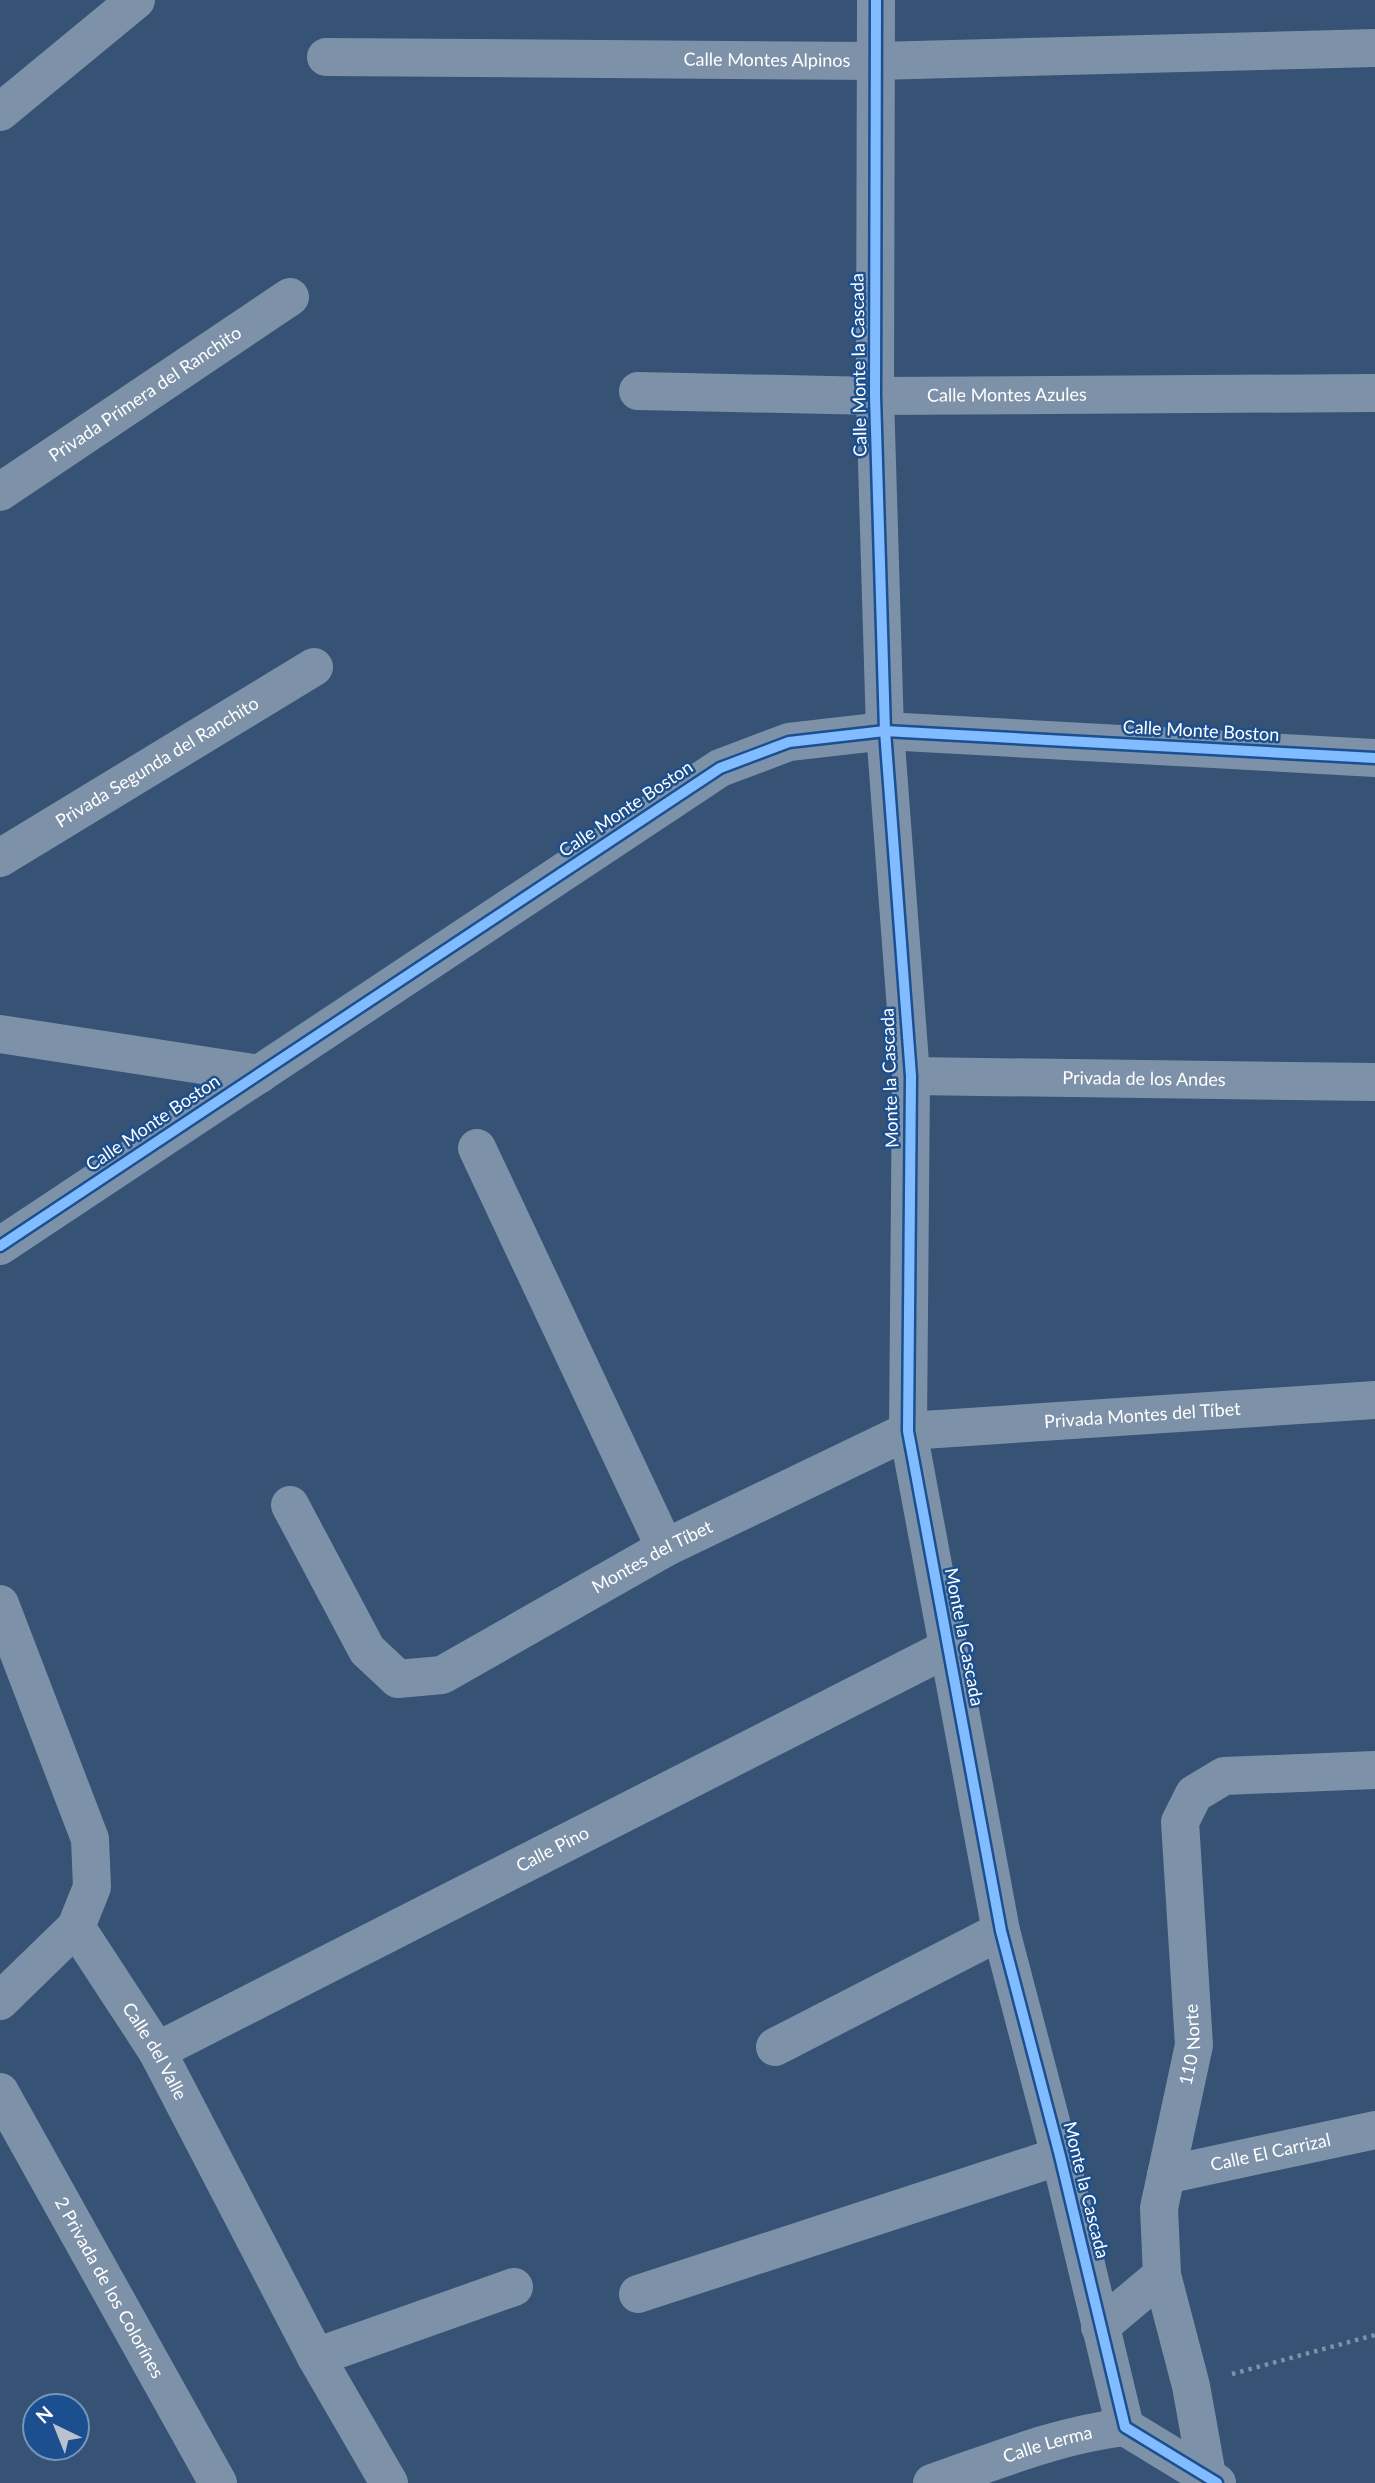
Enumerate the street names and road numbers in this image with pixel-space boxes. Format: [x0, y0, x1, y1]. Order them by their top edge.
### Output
street label: Calle Montes Alpinos [684, 48, 851, 71]
street label: Calle Monte la Cascada [845, 273, 871, 457]
street label: Privada Primera del Ranchito [44, 321, 245, 466]
street label: Calle Montes Azules [927, 383, 1087, 406]
street label: Privada Segunda del Ranchito [51, 691, 262, 832]
street label: Calle Monte Boston [1122, 715, 1280, 745]
street label: Calle Monte Boston [554, 755, 697, 861]
street label: Monte la Cascada [876, 1008, 902, 1148]
street label: Privada de los Andes [1062, 1066, 1226, 1090]
street label: Calle Monte Boston [81, 1069, 224, 1175]
street label: Privada Montes del Tíbet [1043, 1397, 1242, 1432]
street label: Montes del Tíbet [588, 1515, 716, 1597]
street label: Monte la Cascada [941, 1566, 989, 1708]
street label: Calle Pino [512, 1821, 592, 1876]
street label: Calle del Valle [118, 1998, 192, 2103]
street label: 110 Norte [1174, 2003, 1204, 2087]
street label: Monte la Cascada [1059, 2119, 1115, 2260]
street label: Calle El Carrizal [1208, 2128, 1333, 2175]
street label: 2 Privada de los Colorínes [51, 2193, 169, 2382]
street label: Calle Lerma [1000, 2421, 1094, 2467]

